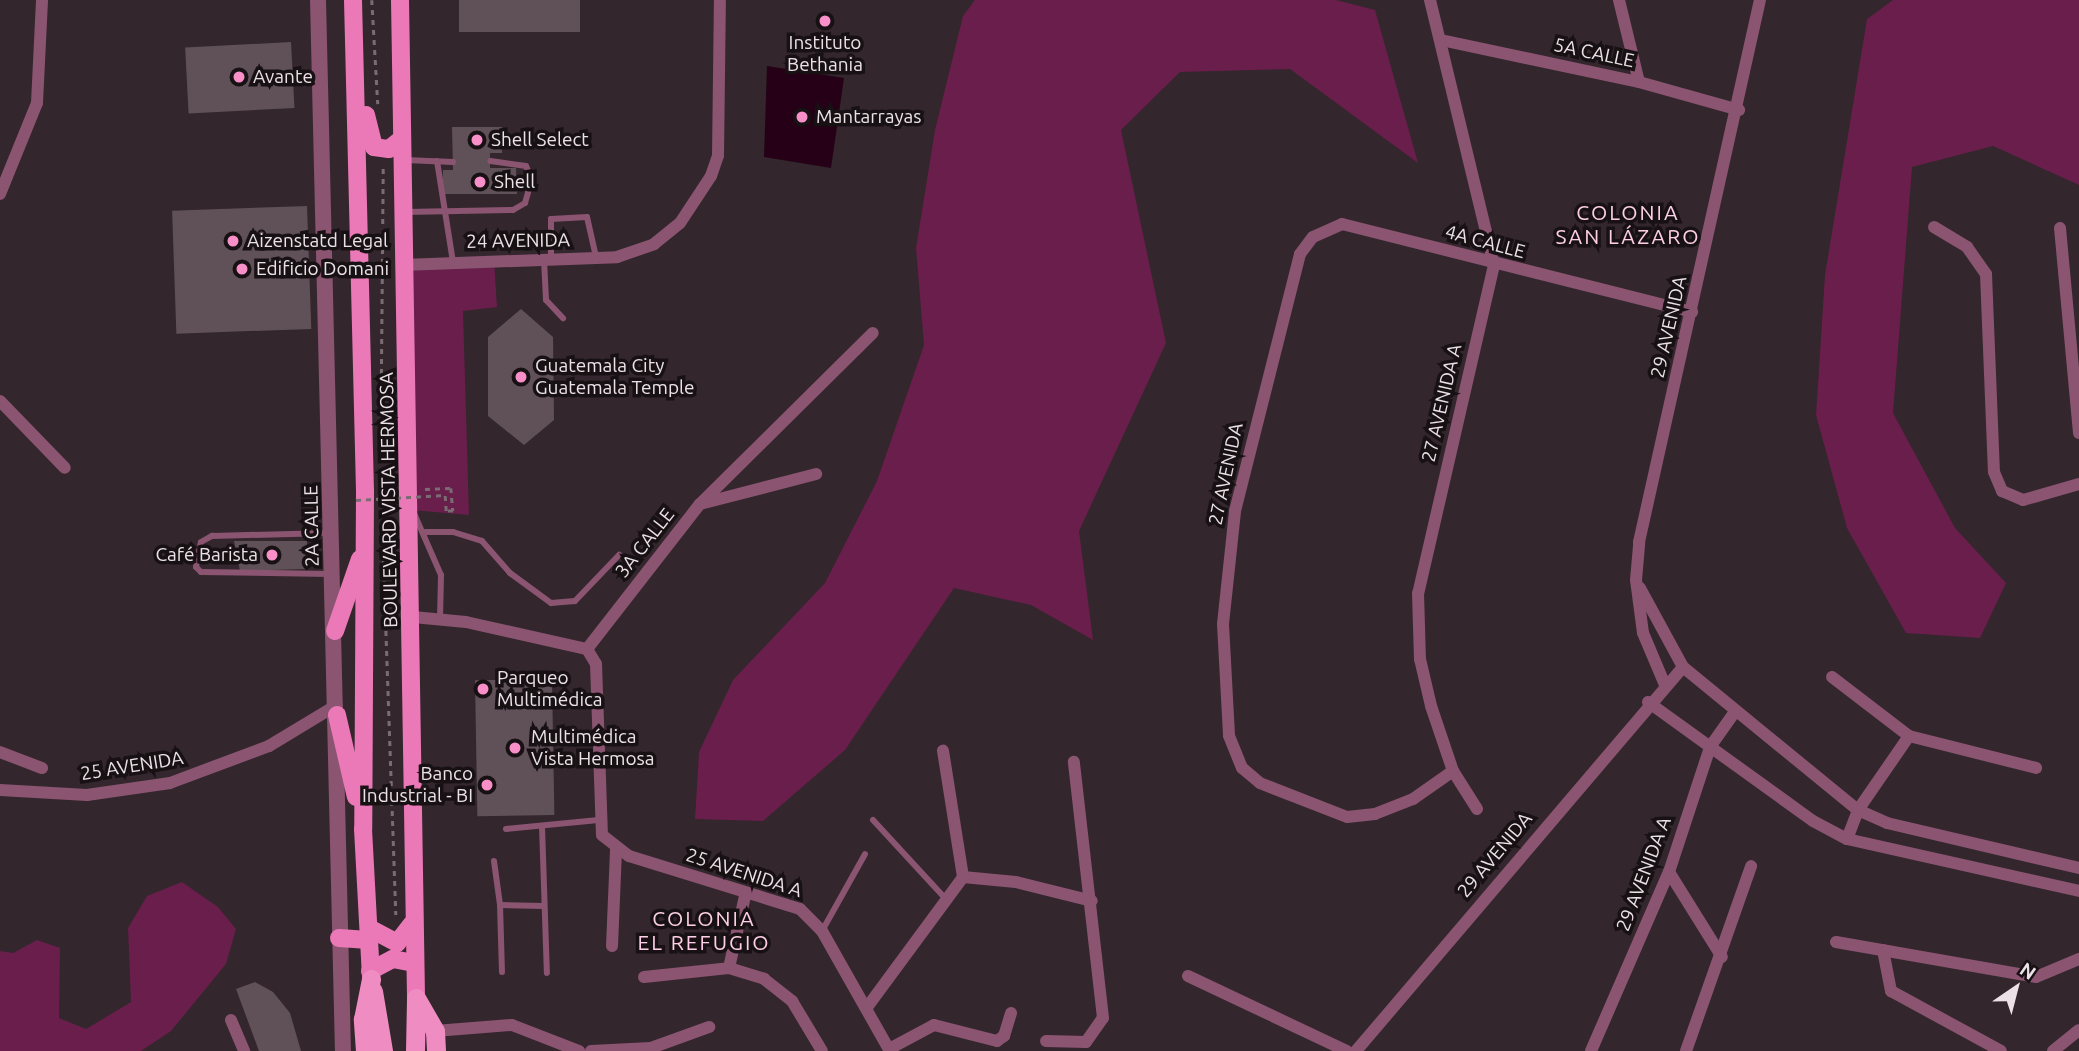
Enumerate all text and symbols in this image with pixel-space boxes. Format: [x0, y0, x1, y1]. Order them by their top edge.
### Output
marker: Instituto Bethania [817, 13, 833, 29]
place label: Instituto Bethania [787, 32, 863, 76]
street label: 5A CALLE [1552, 33, 1636, 73]
place label: Avante [253, 66, 313, 88]
marker: Avante [231, 69, 247, 85]
place label: Mantarrayas [816, 106, 922, 128]
marker: Mantarrayas [794, 109, 810, 125]
place label: Shell Select [491, 129, 589, 151]
marker: Shell Select [469, 132, 485, 148]
place label: Shell [494, 171, 535, 193]
marker: Shell [472, 174, 488, 190]
district label: COLONIA SAN LÁZARO [1557, 199, 1699, 249]
street label: 4A CALLE [1443, 220, 1527, 264]
street label: 24 AVENIDA [466, 229, 570, 253]
place label: Aizenstatd Legal [247, 230, 388, 252]
marker: Aizenstatd Legal [225, 233, 241, 249]
place label: Edificio Domani [256, 258, 389, 280]
marker: Edificio Domani [234, 261, 250, 277]
street label: 29 AVENIDA [1646, 274, 1692, 380]
street label: 27 AVENIDA A [1417, 342, 1467, 464]
place label: Guatemala City Guatemala Temple [535, 355, 695, 399]
marker: Guatemala City Guatemala Temple [513, 369, 529, 385]
street label: BOULEVARD VISTA HERMOSA [375, 372, 403, 628]
street label: 27 AVENIDA [1204, 421, 1248, 527]
street label: 2A CALLE [300, 485, 324, 567]
street label: 3A CALLE [611, 504, 679, 582]
place label: Café Barista [155, 544, 258, 566]
marker: Café Barista [264, 547, 280, 563]
place label: Parqueo Multimédica [497, 667, 603, 711]
marker: Parqueo Multimédica [475, 681, 491, 697]
place label: Multimédica Vista Hermosa [531, 726, 655, 770]
marker: Multimédica Vista Hermosa [505, 738, 525, 758]
street label: 25 AVENIDA [79, 747, 185, 785]
place label: Banco Industrial - BI [362, 763, 473, 807]
marker: Banco Industrial - BI [479, 777, 495, 793]
street label: 29 AVENIDA [1453, 808, 1537, 902]
street label: 29 AVENIDA A [1612, 814, 1676, 934]
street label: 25 AVENIDA A [683, 844, 805, 902]
district label: COLONIA EL REFUGIO [639, 905, 769, 955]
north arrow [1981, 953, 2051, 1023]
text: N [2016, 958, 2040, 984]

